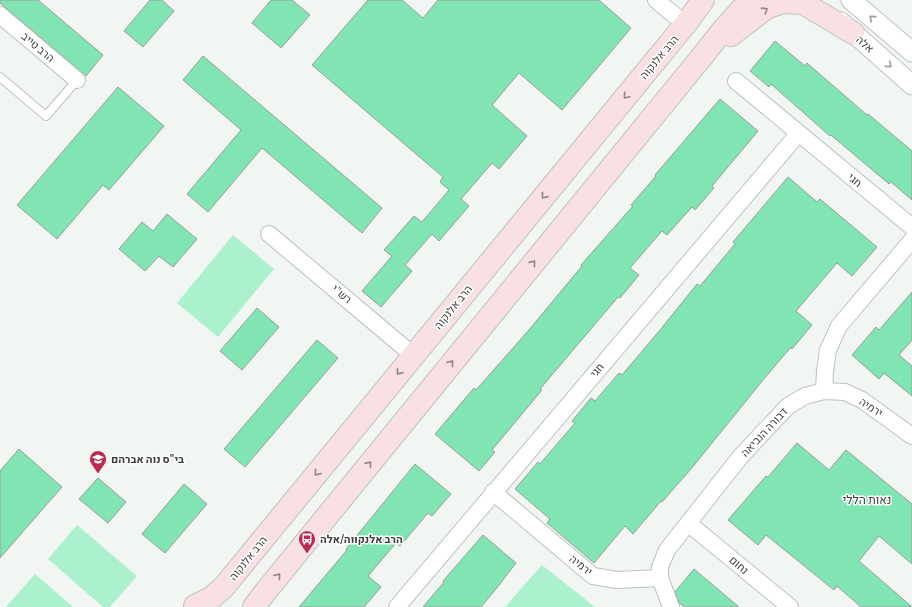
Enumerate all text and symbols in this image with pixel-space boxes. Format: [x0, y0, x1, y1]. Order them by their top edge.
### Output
one-way arrow [760, 8, 767, 15]
one-way arrow [869, 15, 876, 22]
street label: הרב טייב [19, 30, 57, 65]
street label: הרב אלנקוה [637, 33, 681, 82]
street label: אלה [853, 33, 876, 56]
one-way arrow [884, 60, 891, 67]
one-way arrow [624, 91, 631, 98]
street label: חגי [845, 171, 864, 190]
one-way arrow [541, 192, 548, 199]
one-way arrow [529, 260, 536, 268]
street label: רש"י [329, 282, 354, 306]
street label: הרב אלנקוה [432, 283, 475, 332]
one-way arrow [446, 361, 453, 368]
street label: חגי [588, 361, 607, 380]
one-way arrow [396, 368, 403, 375]
street label: ירמיה [857, 395, 885, 420]
street label: דבורה הנביאה [738, 405, 790, 459]
school or university icon: בי"ס נוה אברהם [88, 449, 108, 474]
place label: בי"ס נוה אברהם [111, 453, 184, 466]
one-way arrow [364, 462, 371, 469]
one-way arrow [315, 469, 322, 476]
district label: נאות הללי [843, 493, 891, 507]
bus stop icon: הרב אלנקווה/אלה [297, 529, 317, 554]
place label: הרב אלנקווה/אלה [320, 533, 403, 546]
street label: הרב אלנקוה [227, 534, 270, 583]
street label: ירמיה [567, 552, 595, 578]
street label: נחום [726, 554, 751, 577]
one-way arrow [273, 573, 280, 580]

